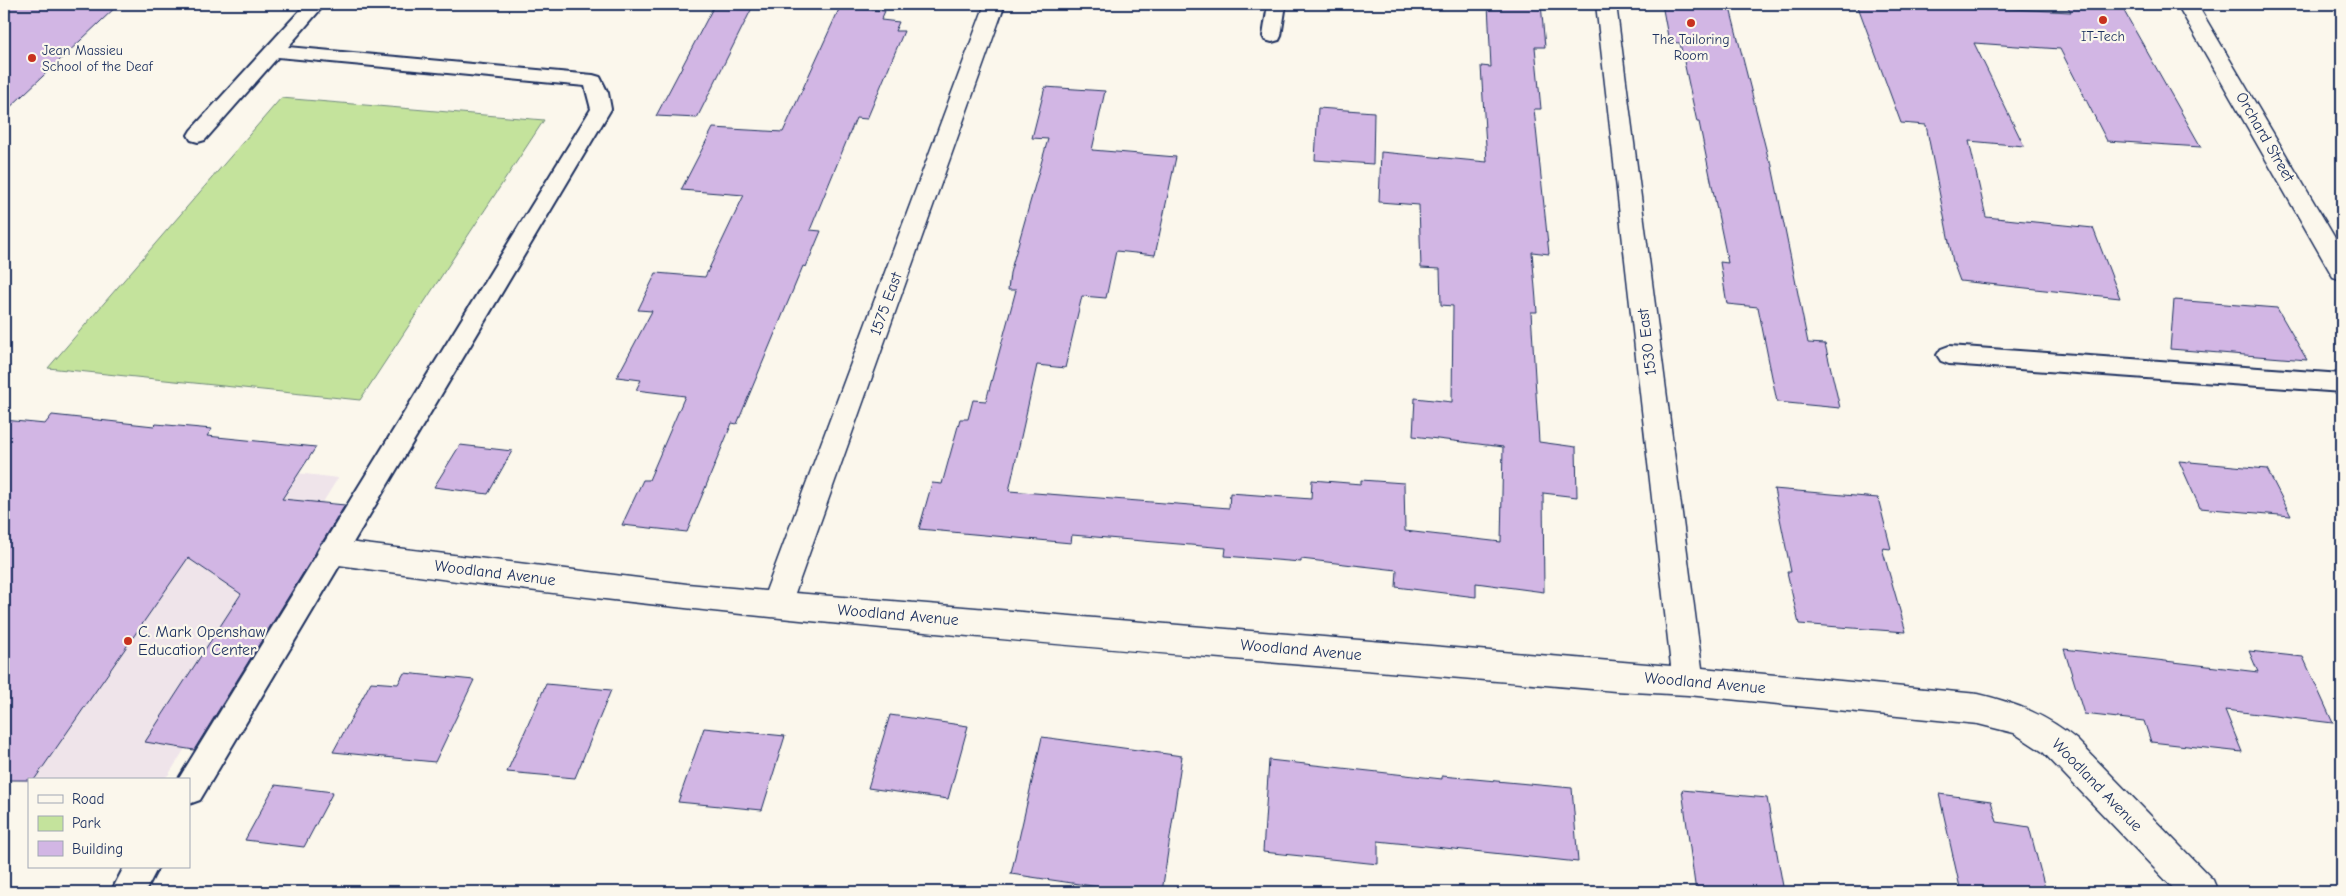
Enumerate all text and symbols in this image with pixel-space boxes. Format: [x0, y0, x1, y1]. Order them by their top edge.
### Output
marker: IT-Tech [2097, 14, 2109, 26]
marker: The Tailoring Room [1685, 17, 1697, 29]
place label: IT-Tech [2081, 28, 2125, 45]
place label: The Tailoring Room [1652, 31, 1730, 64]
place label: Jean Massieu School of the Deaf [42, 42, 154, 75]
marker: Jean Massieu School of the Deaf [26, 52, 38, 64]
street label: Orchard Street [2232, 89, 2298, 185]
street label: 1575 East [866, 270, 906, 338]
street label: 1530 East [1634, 307, 1660, 377]
street label: Woodland Avenue [433, 557, 557, 589]
street label: Woodland Avenue [837, 601, 959, 629]
place label: C. Mark Openshaw Education Center [138, 623, 266, 659]
marker: C. Mark Openshaw Education Center [122, 635, 134, 647]
street label: Woodland Avenue [1240, 636, 1362, 664]
street label: Woodland Avenue [1644, 669, 1766, 697]
street label: Woodland Avenue [2048, 735, 2146, 835]
legend [28, 778, 190, 868]
text: Road [72, 790, 104, 808]
text: Park [72, 814, 101, 832]
text: Building [72, 840, 123, 858]

